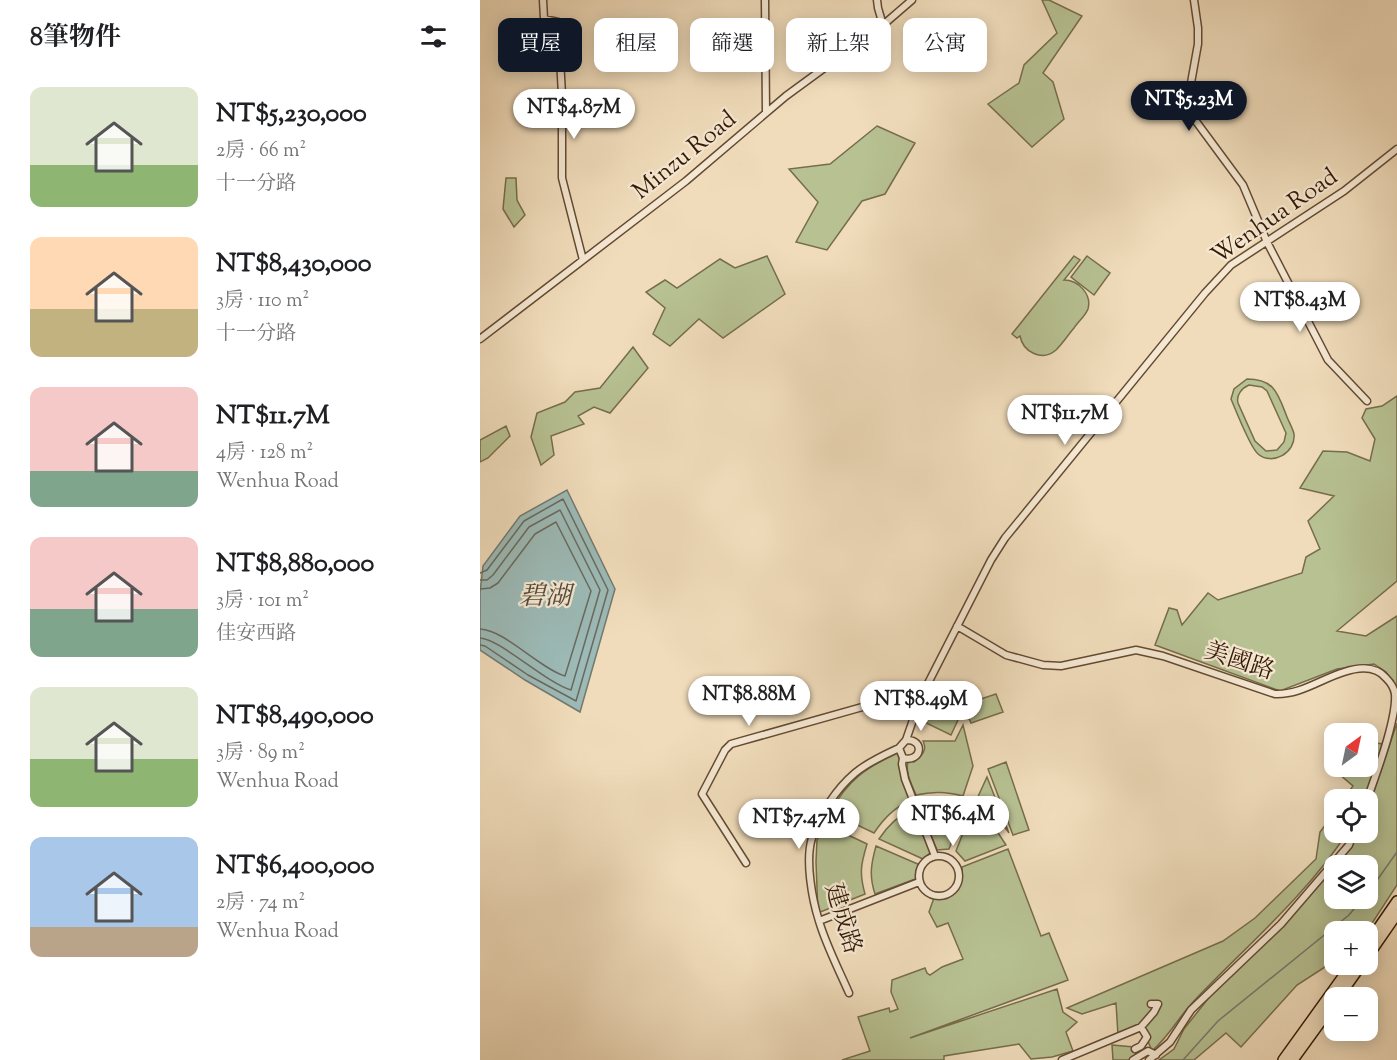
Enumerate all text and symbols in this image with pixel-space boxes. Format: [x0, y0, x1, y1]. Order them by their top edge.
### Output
chip: 買屋 [498, 18, 582, 72]
chip: 租屋 [594, 18, 678, 72]
chip: 篩選 [690, 18, 774, 72]
chip: 新上架 [786, 18, 891, 72]
chip: 公寓 [903, 18, 987, 72]
text: 8筆物件 [30, 20, 121, 57]
icon: filters [417, 20, 450, 53]
pin: NT$5.23M [1127, 81, 1251, 132]
text: NT$5.23M [1145, 86, 1233, 115]
pin: NT$4.87M [512, 89, 636, 140]
text: NT$4.87M [527, 94, 621, 123]
text: NT$5,230,000 [216, 96, 367, 133]
street label: Minzu Road [626, 103, 745, 209]
icon: home [78, 111, 150, 183]
text: 2房 · 66 m² [216, 137, 306, 166]
street label: Wenhua Road [1205, 161, 1346, 273]
text: 十一分路 [216, 170, 296, 199]
text: NT$8,430,000 [216, 246, 372, 283]
icon: home [78, 261, 150, 333]
pin: NT$8.43M [1238, 282, 1362, 333]
text: 3房 · 110 m² [216, 287, 309, 316]
text: NT$8.43M [1254, 287, 1346, 316]
text: 十一分路 [216, 320, 296, 349]
pin: NT$11.7M [1003, 395, 1127, 446]
text: NT$11.7M [216, 398, 330, 435]
text: NT$11.7M [1021, 400, 1109, 429]
icon: home [78, 411, 150, 483]
text: 4房 · 128 m² [216, 439, 313, 468]
text: Wenhua Road [216, 468, 339, 497]
text: NT$8,880,000 [216, 546, 374, 583]
icon: home [78, 561, 150, 633]
water label: 碧湖 [519, 579, 575, 616]
text: 3房 · 101 m² [216, 587, 309, 616]
text: 佳安西路 [216, 620, 296, 649]
street label: 美國路 [1200, 635, 1278, 689]
pin: NT$8.88M [687, 676, 811, 727]
text: NT$8.88M [702, 681, 796, 710]
pin: NT$8.49M [859, 681, 983, 732]
text: NT$8.49M [874, 686, 968, 715]
text: NT$8,490,000 [216, 698, 374, 735]
icon: home [78, 711, 150, 783]
north arrow [1324, 723, 1378, 777]
map controls [1324, 723, 1378, 1041]
text: 3房 · 89 m² [216, 739, 305, 768]
text: Wenhua Road [216, 768, 339, 797]
button: locate [1324, 789, 1378, 843]
pin: NT$6.4M [898, 796, 1008, 847]
pin: NT$7.47M [737, 799, 861, 850]
text: NT$6.4M [911, 801, 995, 830]
text: NT$7.47M [753, 804, 846, 833]
text: NT$6,400,000 [216, 848, 375, 885]
button: layers [1324, 855, 1378, 909]
icon: home [78, 861, 150, 933]
street label: 建成路 [815, 880, 869, 958]
text: 2房 · 74 m² [216, 889, 305, 918]
text: Wenhua Road [216, 918, 339, 947]
button: + [1324, 921, 1378, 975]
button: − [1324, 987, 1378, 1041]

